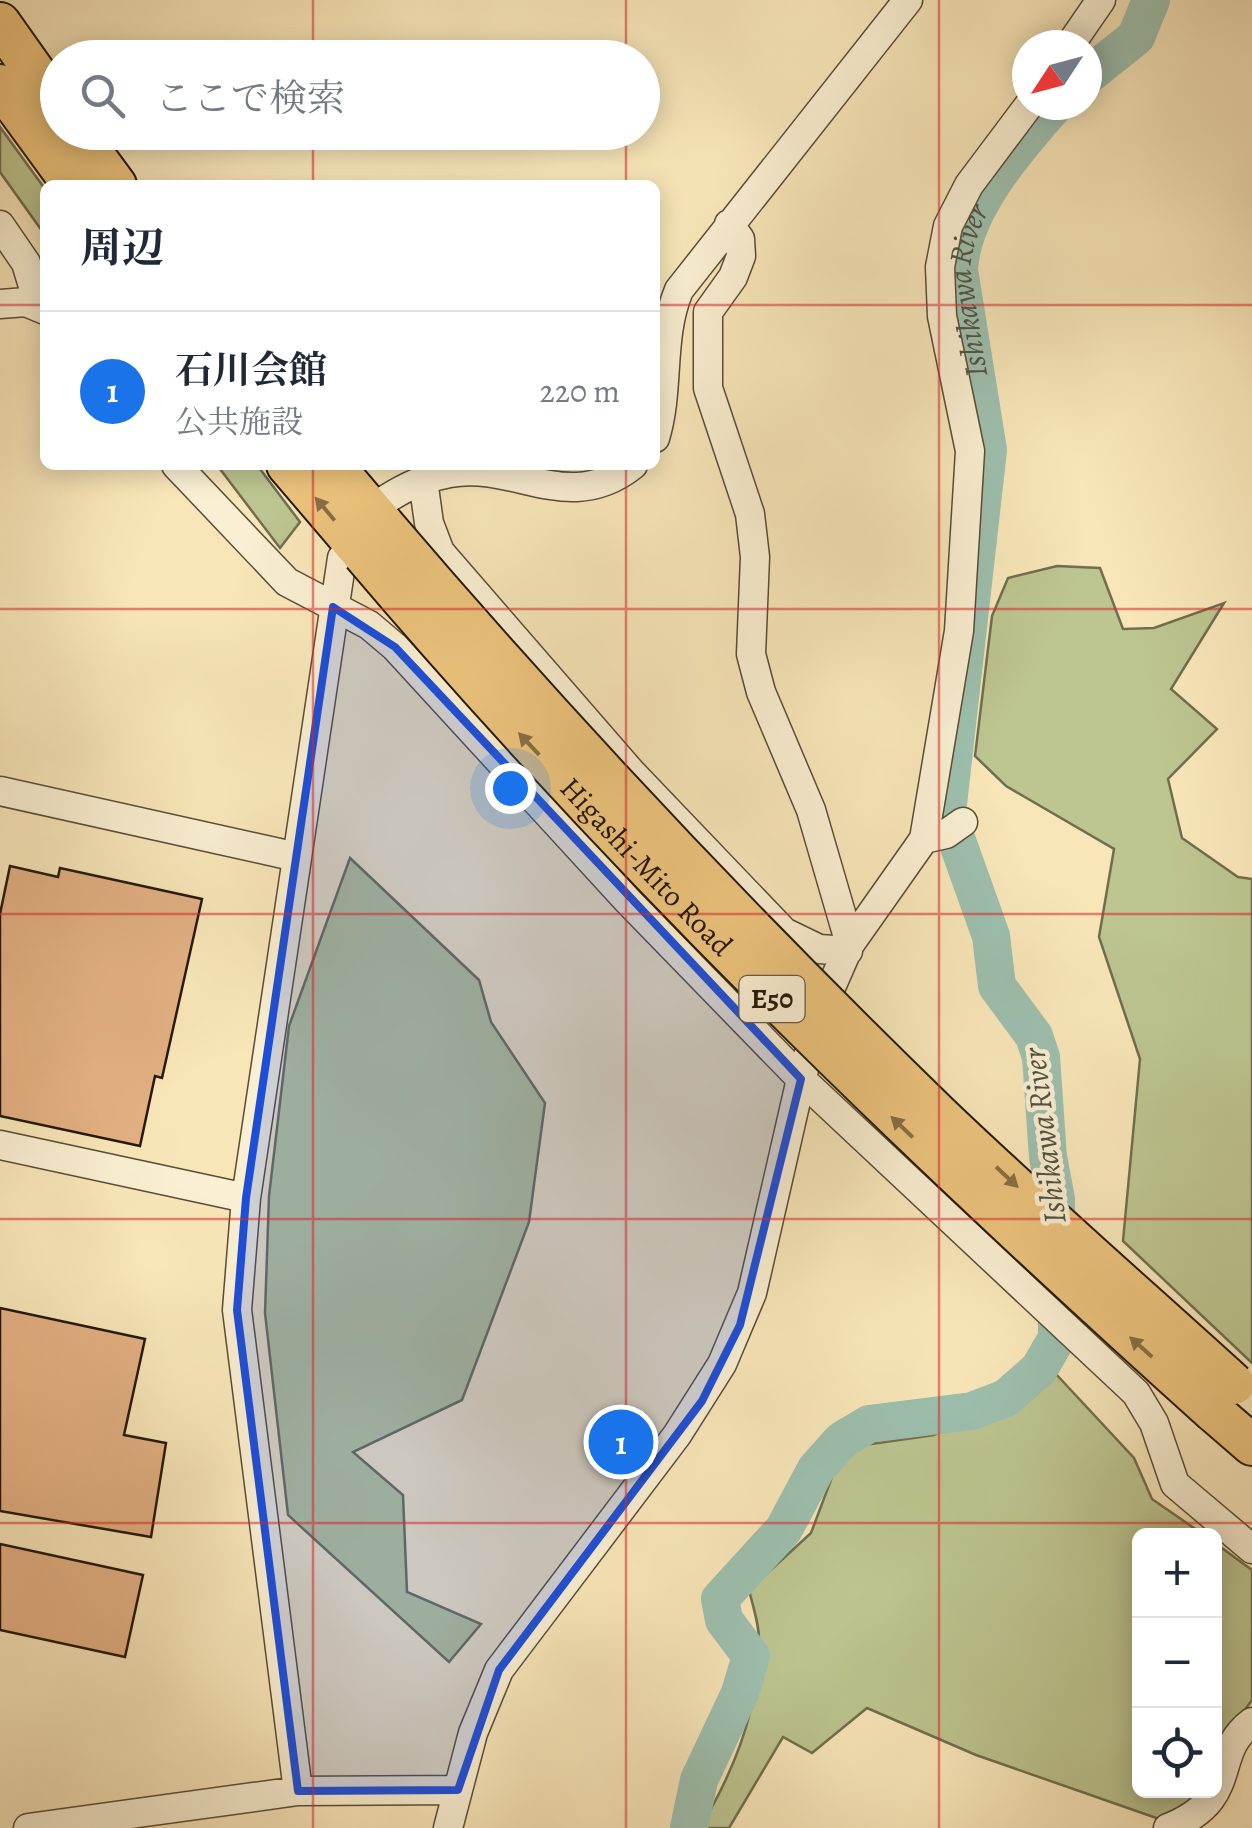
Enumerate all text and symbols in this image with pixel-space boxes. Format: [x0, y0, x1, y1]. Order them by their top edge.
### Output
north arrow [1012, 30, 1102, 120]
search box [40, 40, 660, 150]
icon: search [75, 68, 130, 123]
text: ここで検索 [155, 72, 345, 124]
water label: Ishikawa River [937, 195, 999, 381]
text: 周辺 [80, 219, 164, 276]
text: 石川会館 [175, 344, 327, 396]
text: 1 [107, 369, 118, 413]
text: 220 m [540, 369, 620, 413]
text: 公共施設 [175, 400, 303, 444]
one-way arrow [314, 497, 336, 522]
one-way arrow [518, 732, 541, 756]
your location [485, 763, 536, 814]
street label: Higashi-Mito Road [551, 769, 742, 965]
road number: E50 [740, 976, 804, 1022]
water label: Ishikawa River [1011, 1045, 1077, 1226]
one-way arrow [891, 1115, 915, 1139]
one-way arrow [994, 1166, 1018, 1189]
one-way arrow [1129, 1336, 1153, 1359]
pin: 1 [588, 1404, 654, 1480]
map controls [1132, 1528, 1222, 1798]
button: + [1132, 1528, 1222, 1618]
button: − [1132, 1618, 1222, 1708]
button: locate [1132, 1708, 1222, 1798]

